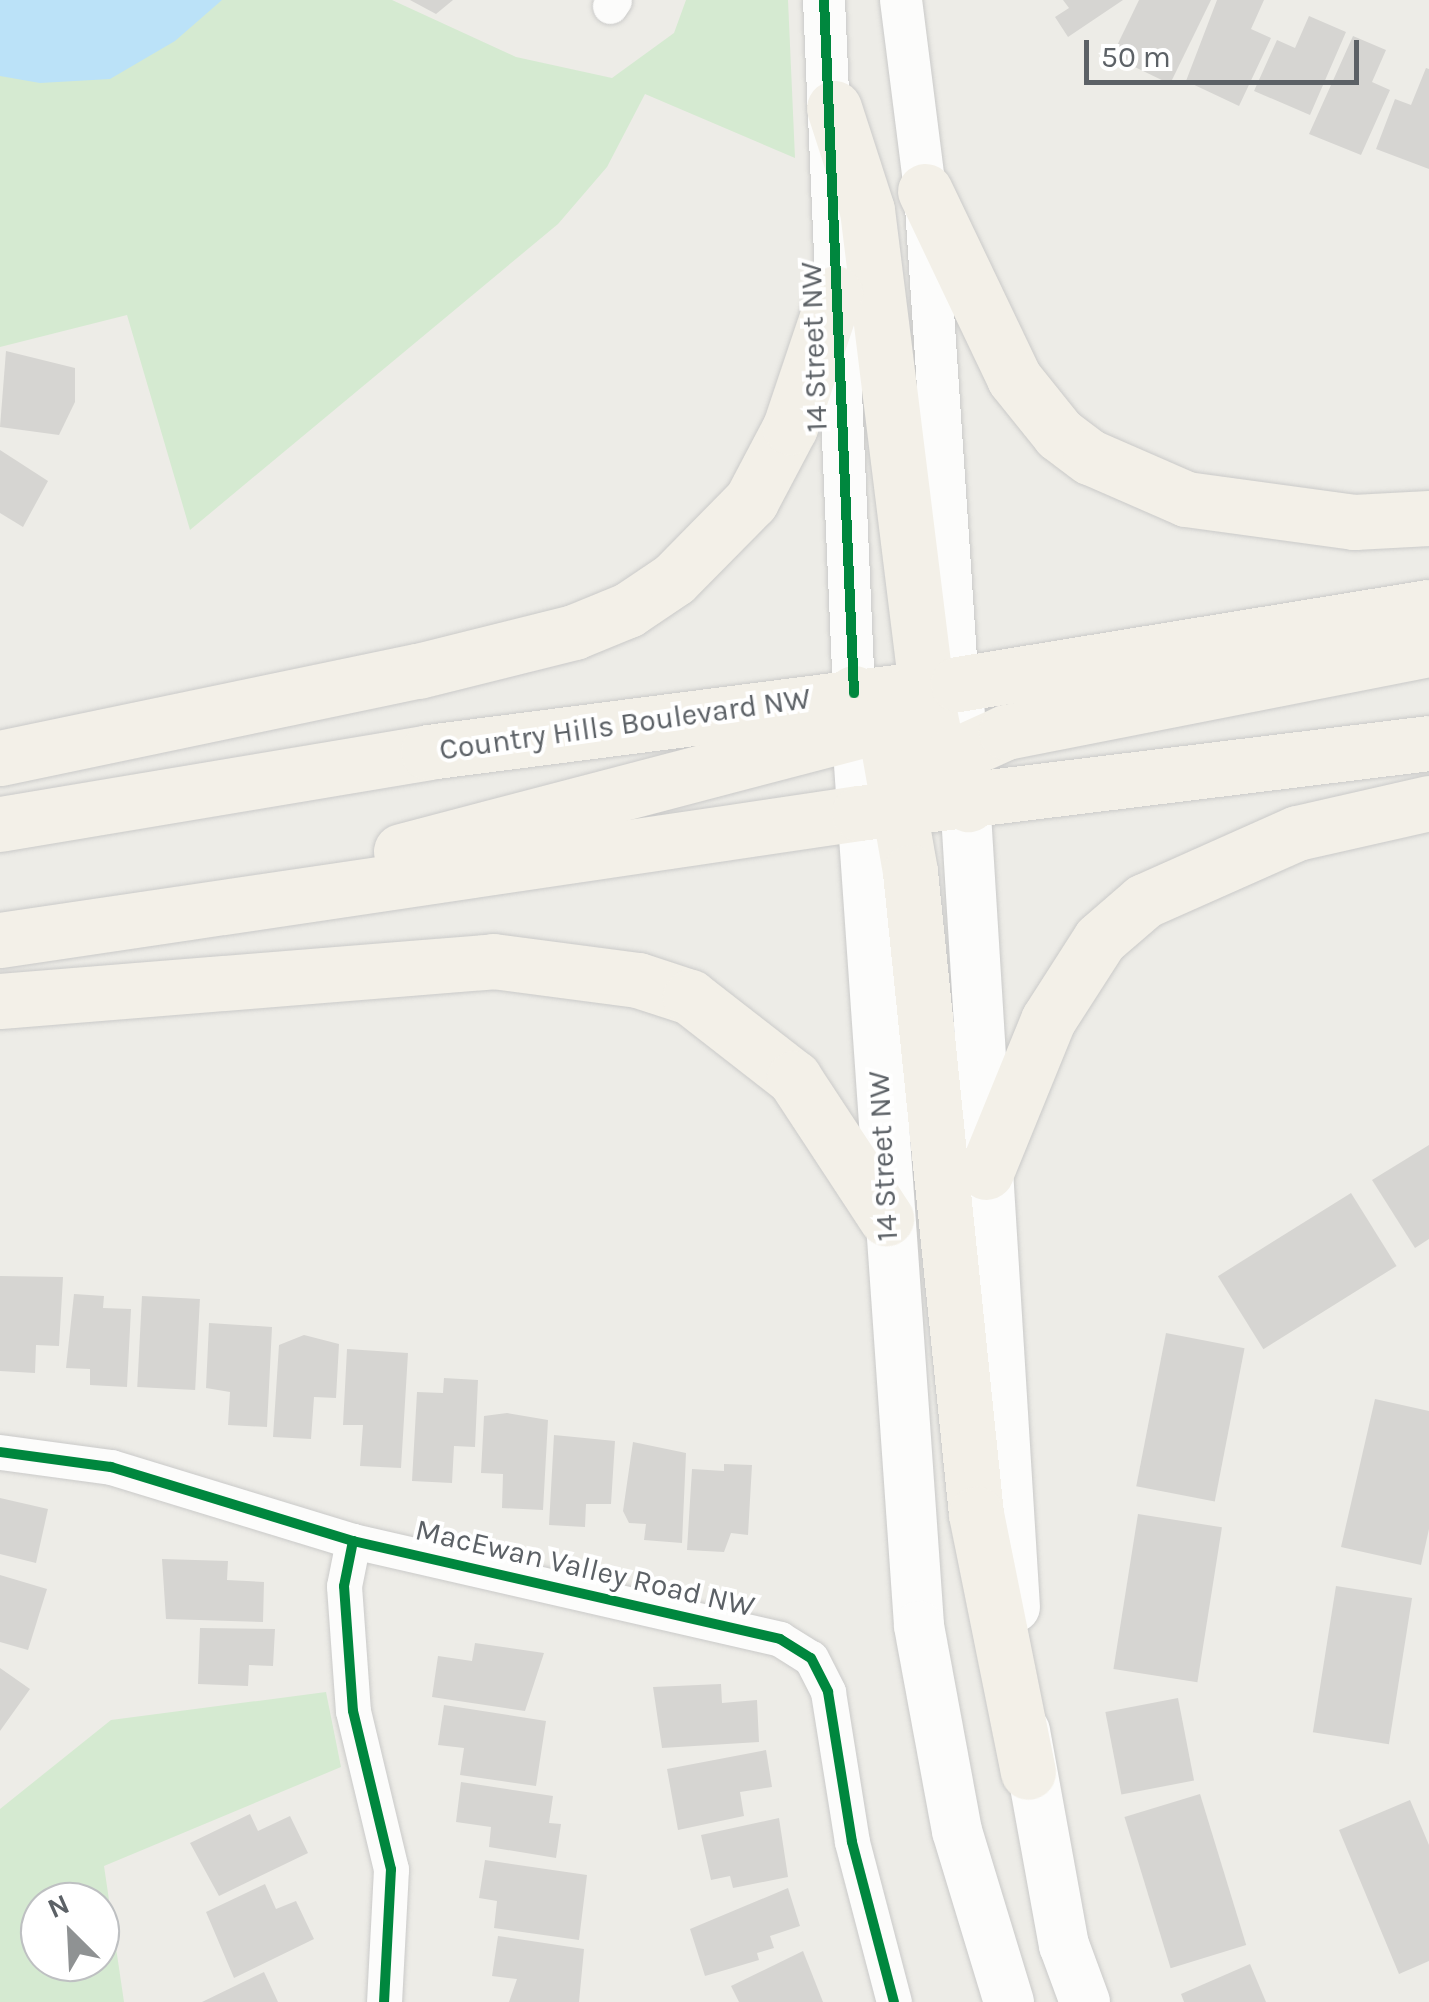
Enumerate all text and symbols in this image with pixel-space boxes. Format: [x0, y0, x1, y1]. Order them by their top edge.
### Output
scale bar [1089, 20, 1364, 82]
text: 50 m [1101, 39, 1171, 75]
street label: 14 Street NW [793, 261, 835, 433]
street label: Country Hills Boulevard NW [437, 680, 813, 768]
street label: 14 Street NW [861, 1070, 905, 1242]
street label: MacEwan Valley Road NW [412, 1511, 758, 1625]
north arrow [20, 1882, 120, 1982]
text: N [43, 1887, 74, 1925]

